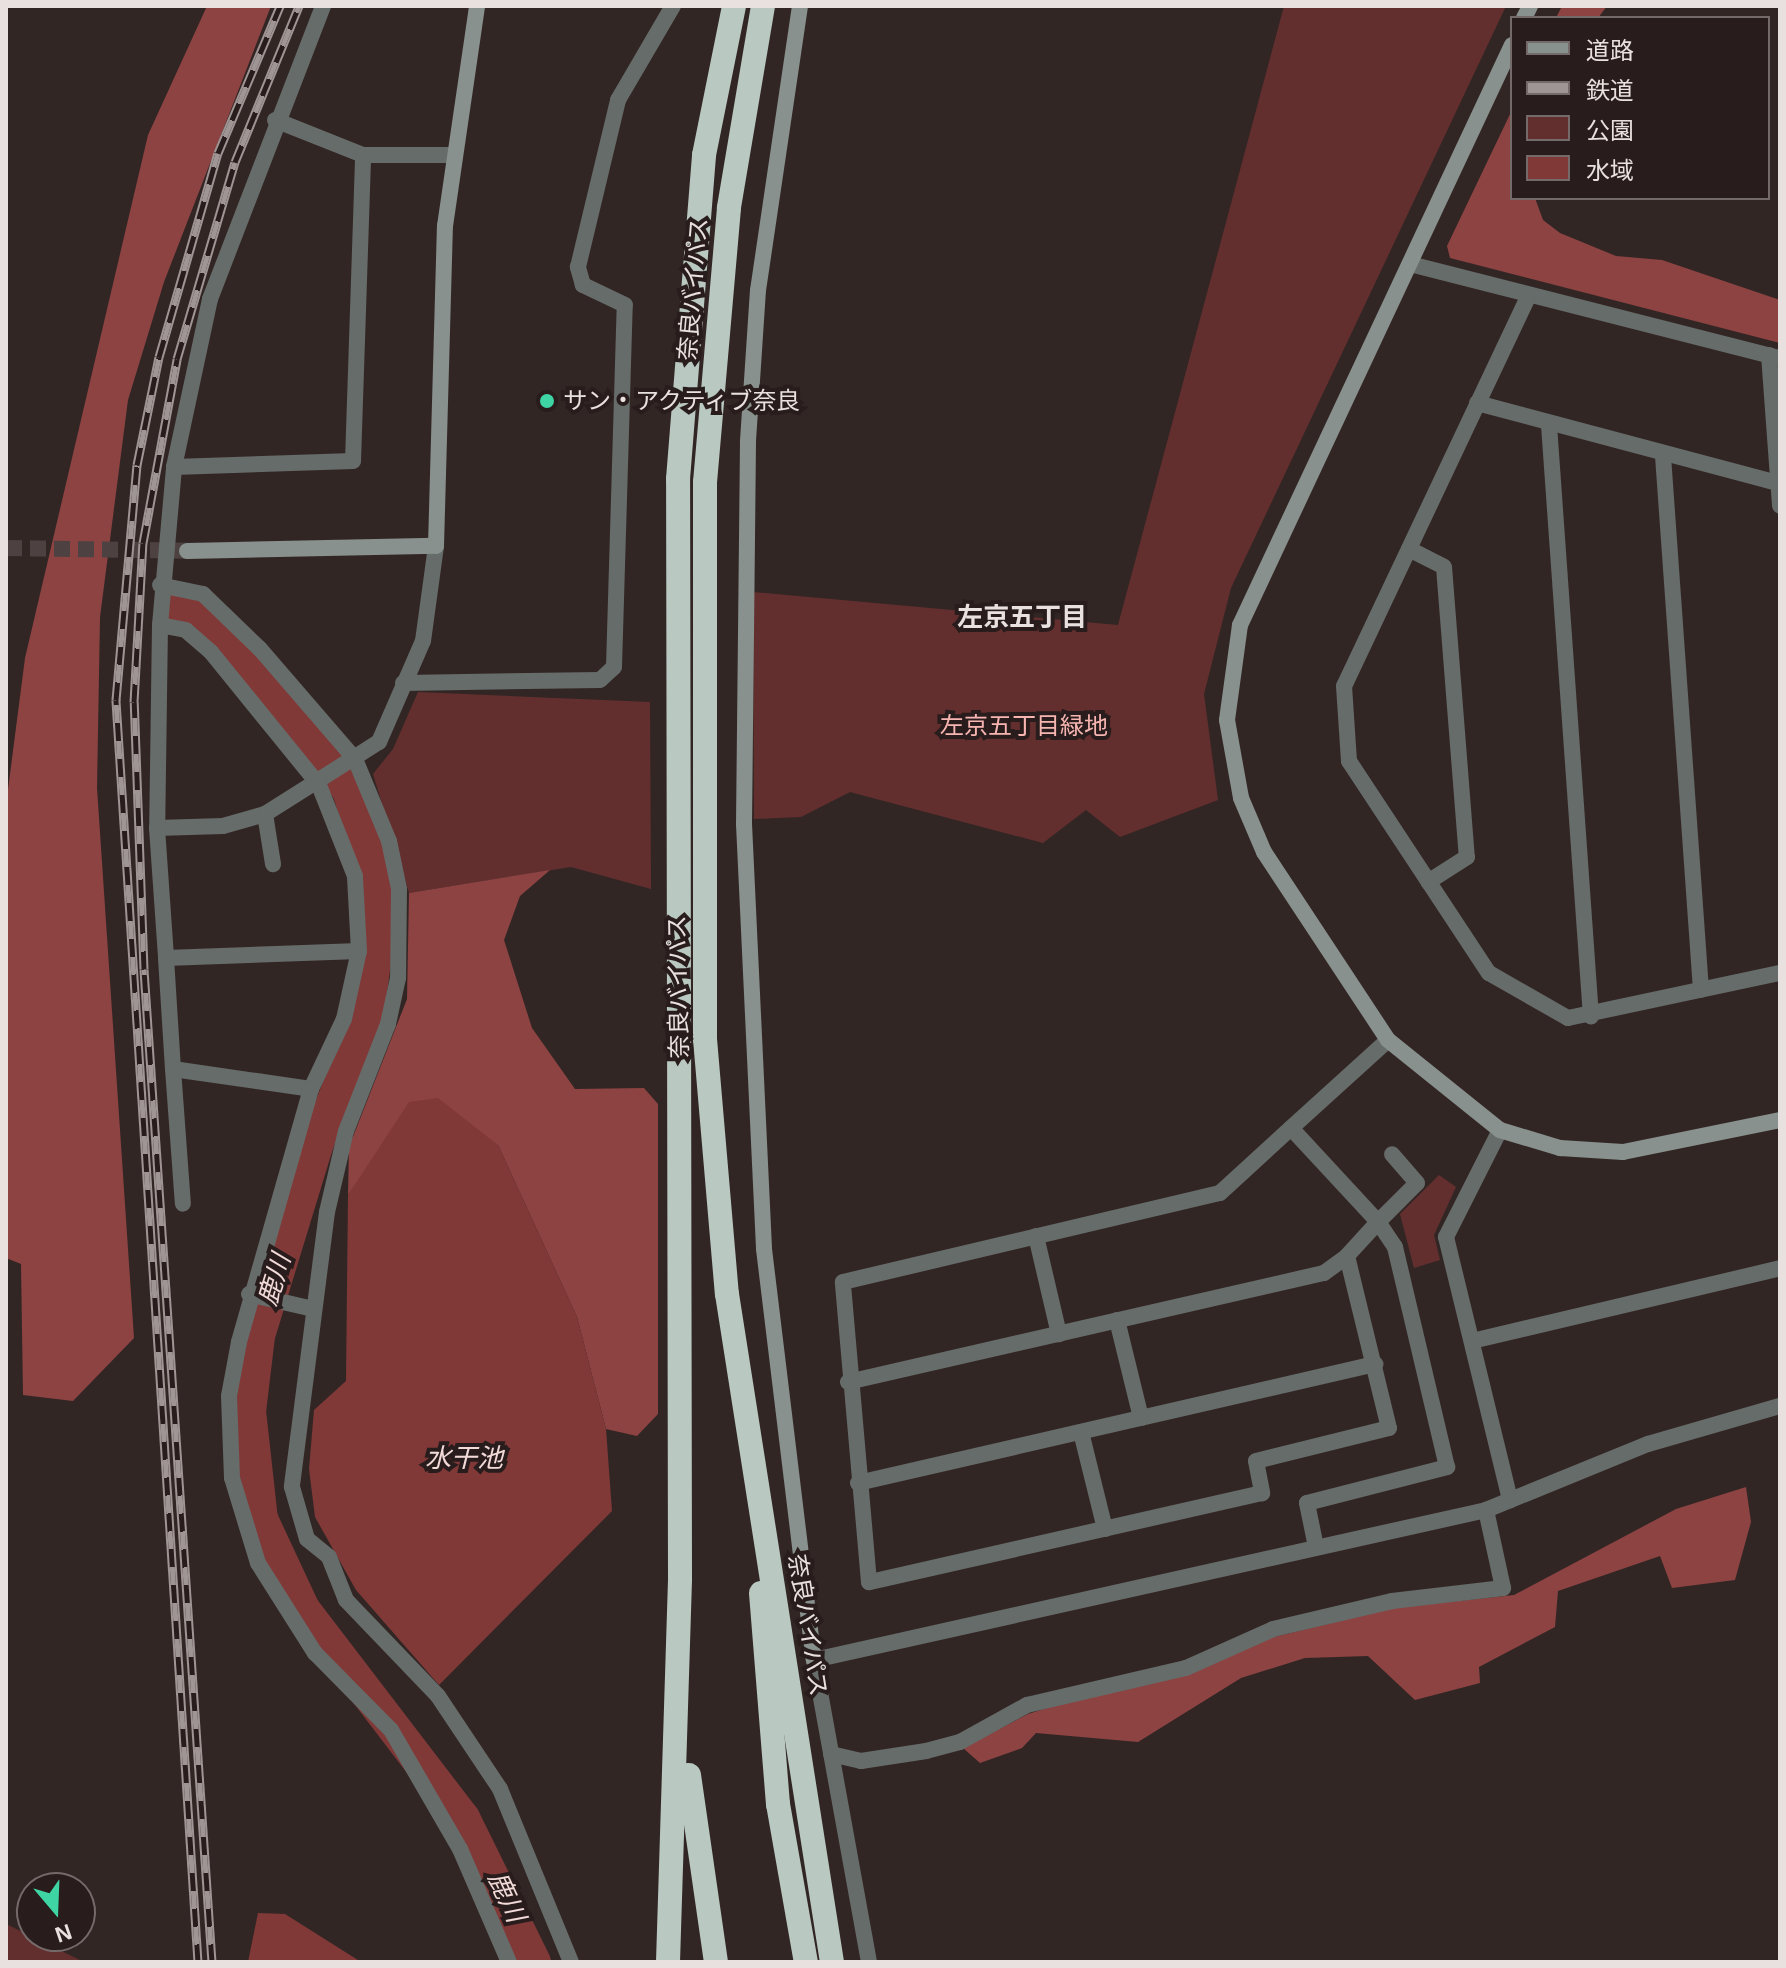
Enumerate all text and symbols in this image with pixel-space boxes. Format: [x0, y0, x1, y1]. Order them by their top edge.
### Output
legend [1510, 16, 1770, 200]
text: 道路 [1586, 37, 1634, 64]
text: 鉄道 [1586, 77, 1634, 104]
text: 公園 [1586, 117, 1634, 144]
text: 水域 [1586, 157, 1634, 184]
street label: 奈良バイパス [672, 216, 714, 362]
place label: サン・アクティブ奈良 [563, 387, 803, 415]
marker: サン・アクティブ奈良 [538, 392, 556, 410]
district label: 左京五丁目 [957, 602, 1087, 634]
park label: 左京五丁目緑地 [940, 712, 1108, 740]
street label: 奈良バイパス [662, 915, 694, 1059]
water label: 鹿川 [252, 1251, 298, 1309]
water label: 水干池 [425, 1443, 503, 1475]
street label: 奈良バイパス [783, 1552, 833, 1698]
water label: 鹿川 [481, 1867, 531, 1927]
north arrow [16, 1872, 96, 1952]
text: N [52, 1919, 75, 1948]

